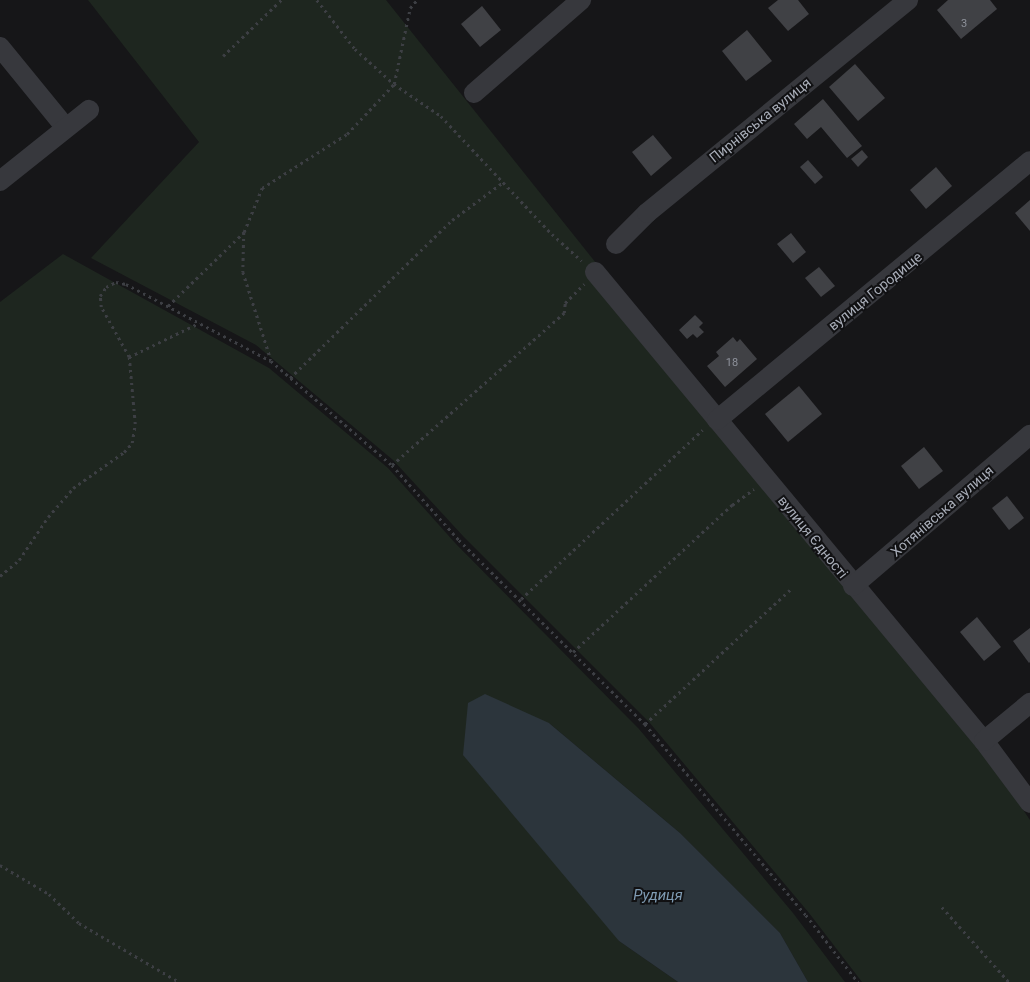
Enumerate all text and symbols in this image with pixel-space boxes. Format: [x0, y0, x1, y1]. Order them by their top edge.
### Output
house number: 3 [961, 17, 967, 31]
street label: Пирнівська вулиця [706, 74, 814, 166]
street label: вулиця Городище [825, 248, 925, 334]
house number: 18 [726, 356, 738, 370]
street label: Хотянівська вулиця [887, 462, 997, 560]
street label: вулиця Єдності [775, 492, 851, 582]
water label: Рудиця [633, 887, 683, 905]

